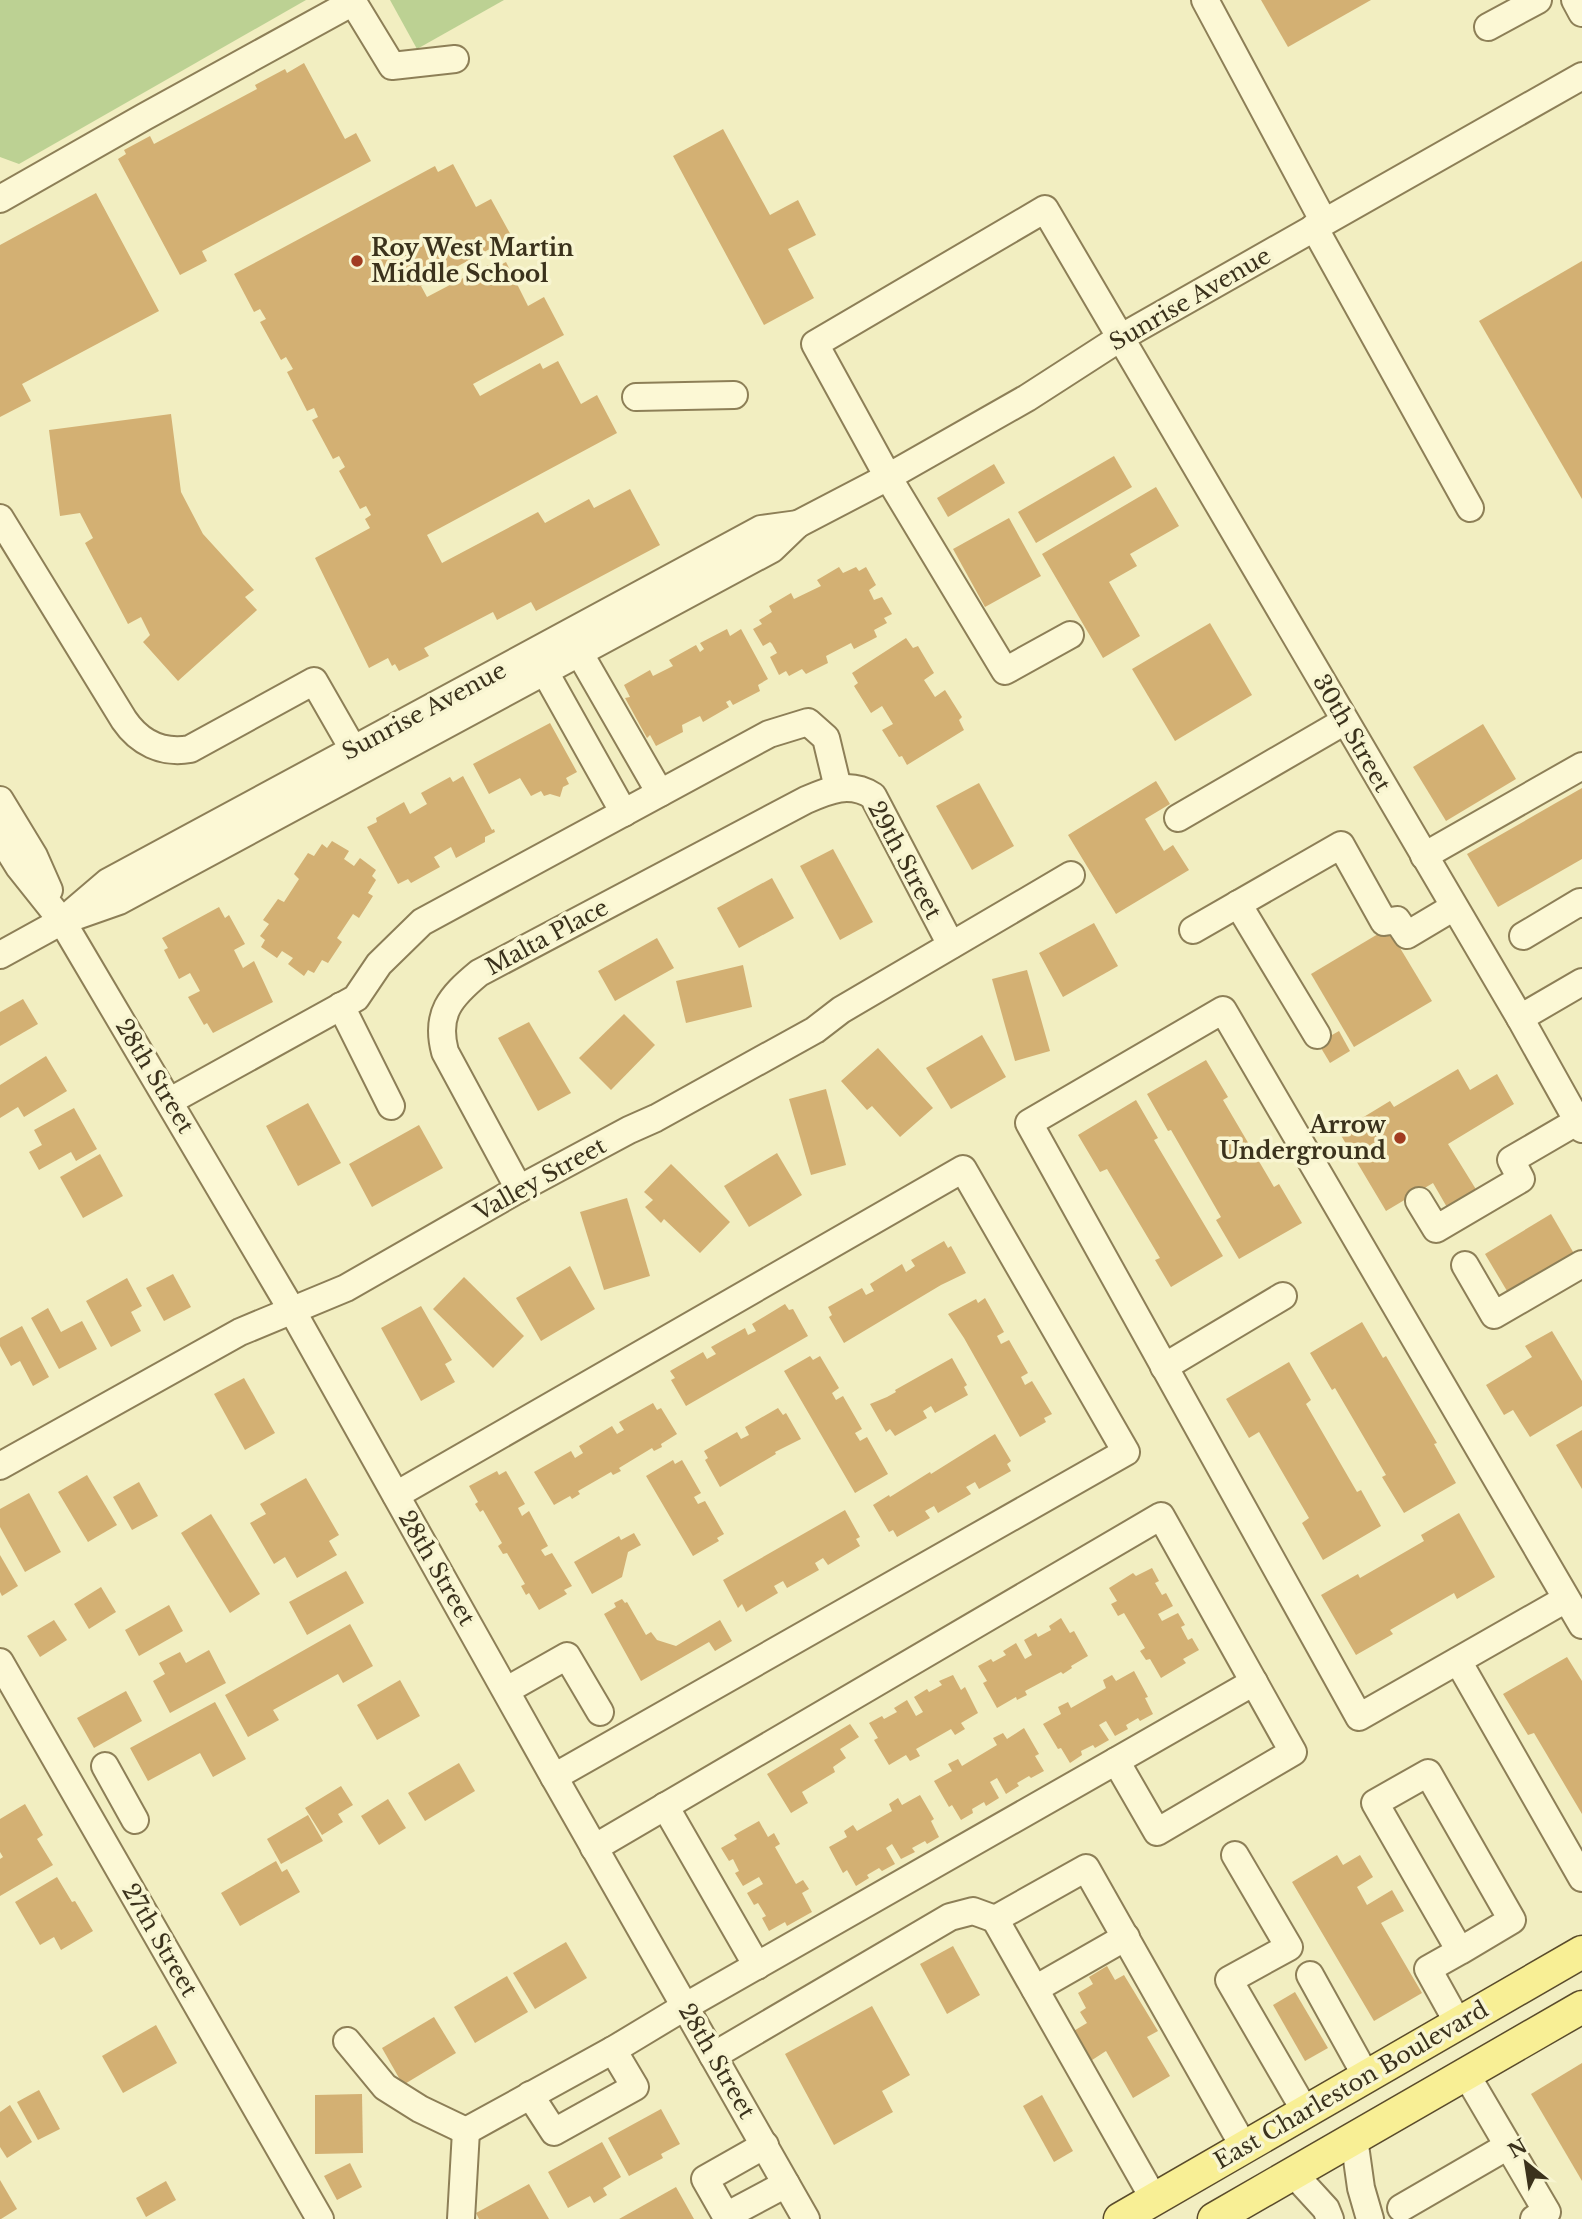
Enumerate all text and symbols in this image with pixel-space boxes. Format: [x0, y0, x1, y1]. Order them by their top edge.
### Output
place label: Roy West Martin Middle School [371, 234, 574, 288]
street label: Sunrise Avenue [1104, 241, 1276, 357]
marker: Roy West Martin Middle School [349, 253, 365, 269]
street label: Sunrise Avenue [337, 656, 511, 766]
street label: 30th Street [1307, 669, 1397, 797]
street label: 29th Street [862, 796, 948, 924]
street label: Malta Place [481, 893, 613, 981]
street label: 28th Street [110, 1014, 200, 1139]
place label: Arrow Underground [1219, 1111, 1386, 1165]
marker: Arrow Underground [1392, 1130, 1408, 1146]
street label: Valley Street [468, 1131, 611, 1227]
street label: 28th Street [393, 1505, 481, 1631]
street label: 27th Street [116, 1878, 204, 2002]
street label: East Charleston Boulevard [1209, 1995, 1493, 2175]
street label: 28th Street [673, 1998, 761, 2124]
north arrow [1491, 2128, 1561, 2198]
text: N [1504, 2134, 1531, 2163]

